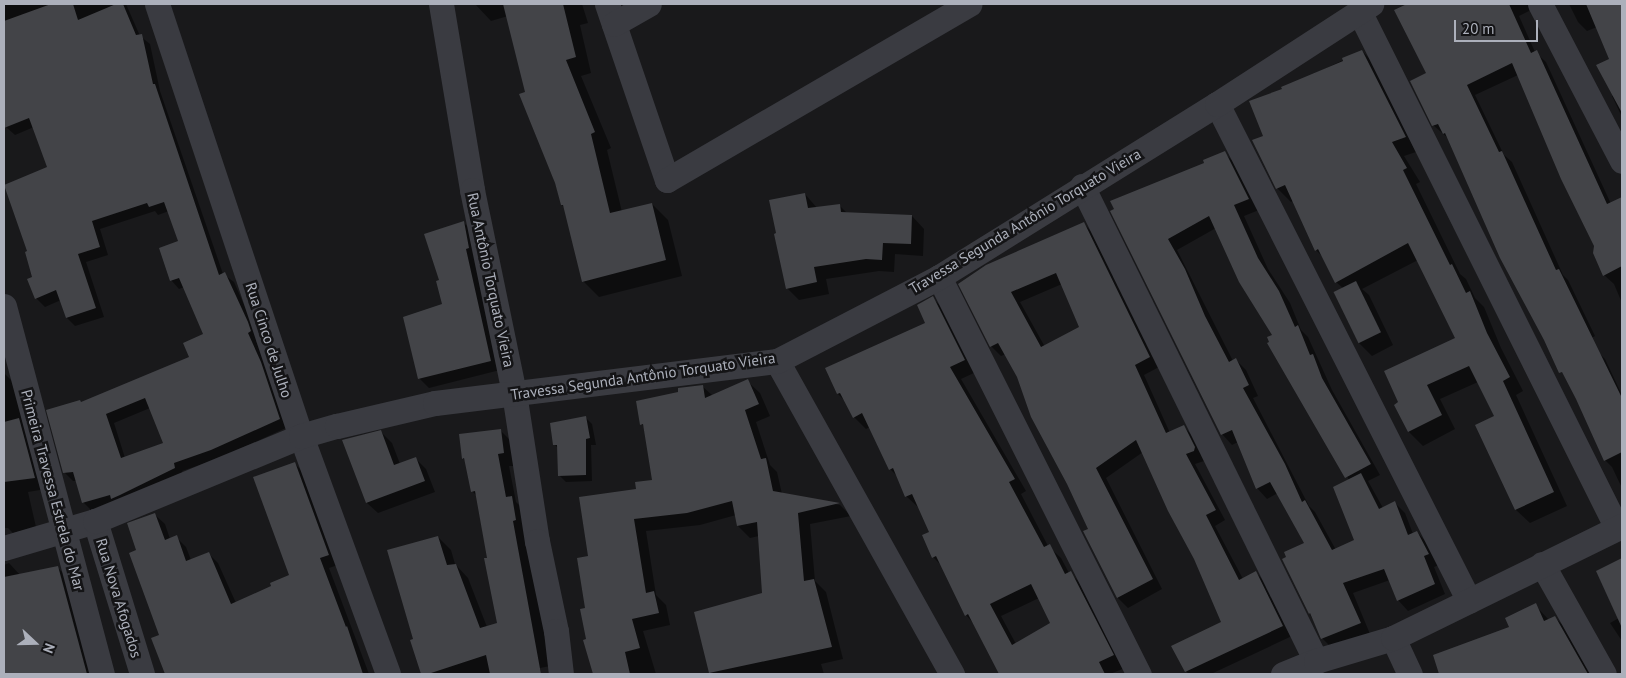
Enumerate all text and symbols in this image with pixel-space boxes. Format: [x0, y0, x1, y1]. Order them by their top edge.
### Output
scale bar [1456, 10, 1540, 42]
text: 20 m [1462, 19, 1495, 38]
street label: Travessa Segunda Antônio Torquato Vieira [905, 144, 1145, 298]
street label: Rua Antônio Torquato Vieira [464, 190, 518, 370]
street label: Rua Cinco de Julho [242, 280, 296, 400]
street label: Travessa Segunda Antônio Torquato Vieira [509, 348, 777, 404]
street label: Primeira Travessa Estrela do Mar [17, 387, 89, 593]
street label: Rua Nova Afogados [92, 536, 146, 660]
north arrow [10, 618, 60, 668]
text: N [39, 641, 59, 656]

